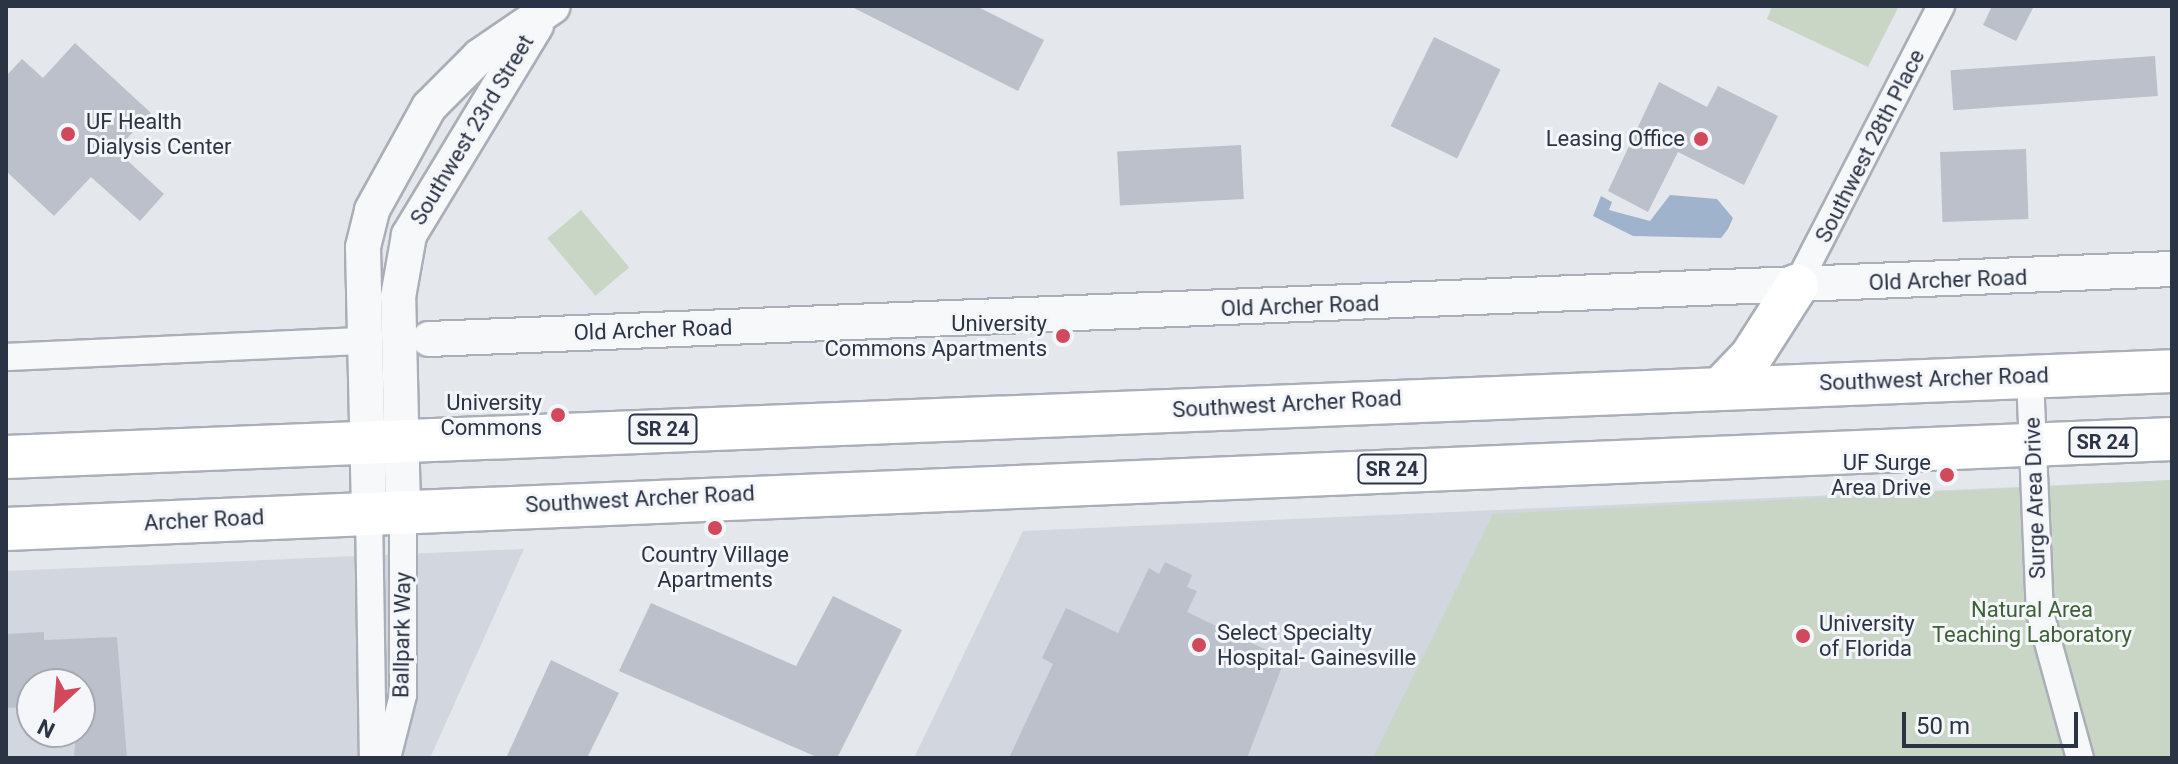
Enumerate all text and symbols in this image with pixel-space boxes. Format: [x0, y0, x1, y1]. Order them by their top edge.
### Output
street label: Southwest 23rd Street [405, 30, 539, 230]
street label: Southwest 28th Place [1810, 45, 1930, 247]
place label: UF Health Dialysis Center [86, 108, 231, 160]
marker: UF Health Dialysis Center [57, 123, 79, 145]
place label: Leasing Office [1546, 126, 1685, 152]
marker: Leasing Office [1692, 130, 1710, 148]
street label: Old Archer Road [1868, 264, 2028, 296]
street label: Old Archer Road [1220, 290, 1380, 322]
place label: University Commons Apartments [825, 310, 1047, 362]
street label: Old Archer Road [573, 314, 733, 346]
marker: University Commons Apartments [1054, 327, 1072, 345]
street label: Southwest Archer Road [1819, 362, 2049, 396]
street label: Southwest Archer Road [1172, 385, 1402, 423]
place label: University Commons [440, 389, 542, 440]
marker: University Commons [549, 406, 567, 424]
road number: SR 24 [627, 413, 699, 445]
street label: Surge Area Drive [2019, 417, 2051, 579]
road number: SR 24 [2067, 426, 2139, 458]
place label: UF Surge Area Drive [1831, 449, 1931, 500]
road number: SR 24 [1356, 453, 1428, 485]
marker: UF Surge Area Drive [1938, 466, 1956, 484]
street label: Southwest Archer Road [525, 480, 755, 518]
street label: Archer Road [143, 504, 265, 536]
marker: Country Village Apartments [706, 519, 724, 537]
place label: Country Village Apartments [641, 541, 789, 592]
street label: Ballpark Way [388, 572, 416, 698]
park label: Natural Area Teaching Laboratory [1932, 596, 2132, 648]
place label: University of Florida [1819, 610, 1915, 662]
place label: Select Specialty Hospital- Gainesville [1217, 619, 1416, 670]
marker: University of Florida [1794, 627, 1812, 645]
marker: Select Specialty Hospital- Gainesville [1188, 634, 1210, 656]
north arrow [16, 668, 96, 748]
scale bar [1906, 696, 2082, 746]
text: 50 m [1916, 712, 1970, 740]
text: N [34, 714, 59, 743]

